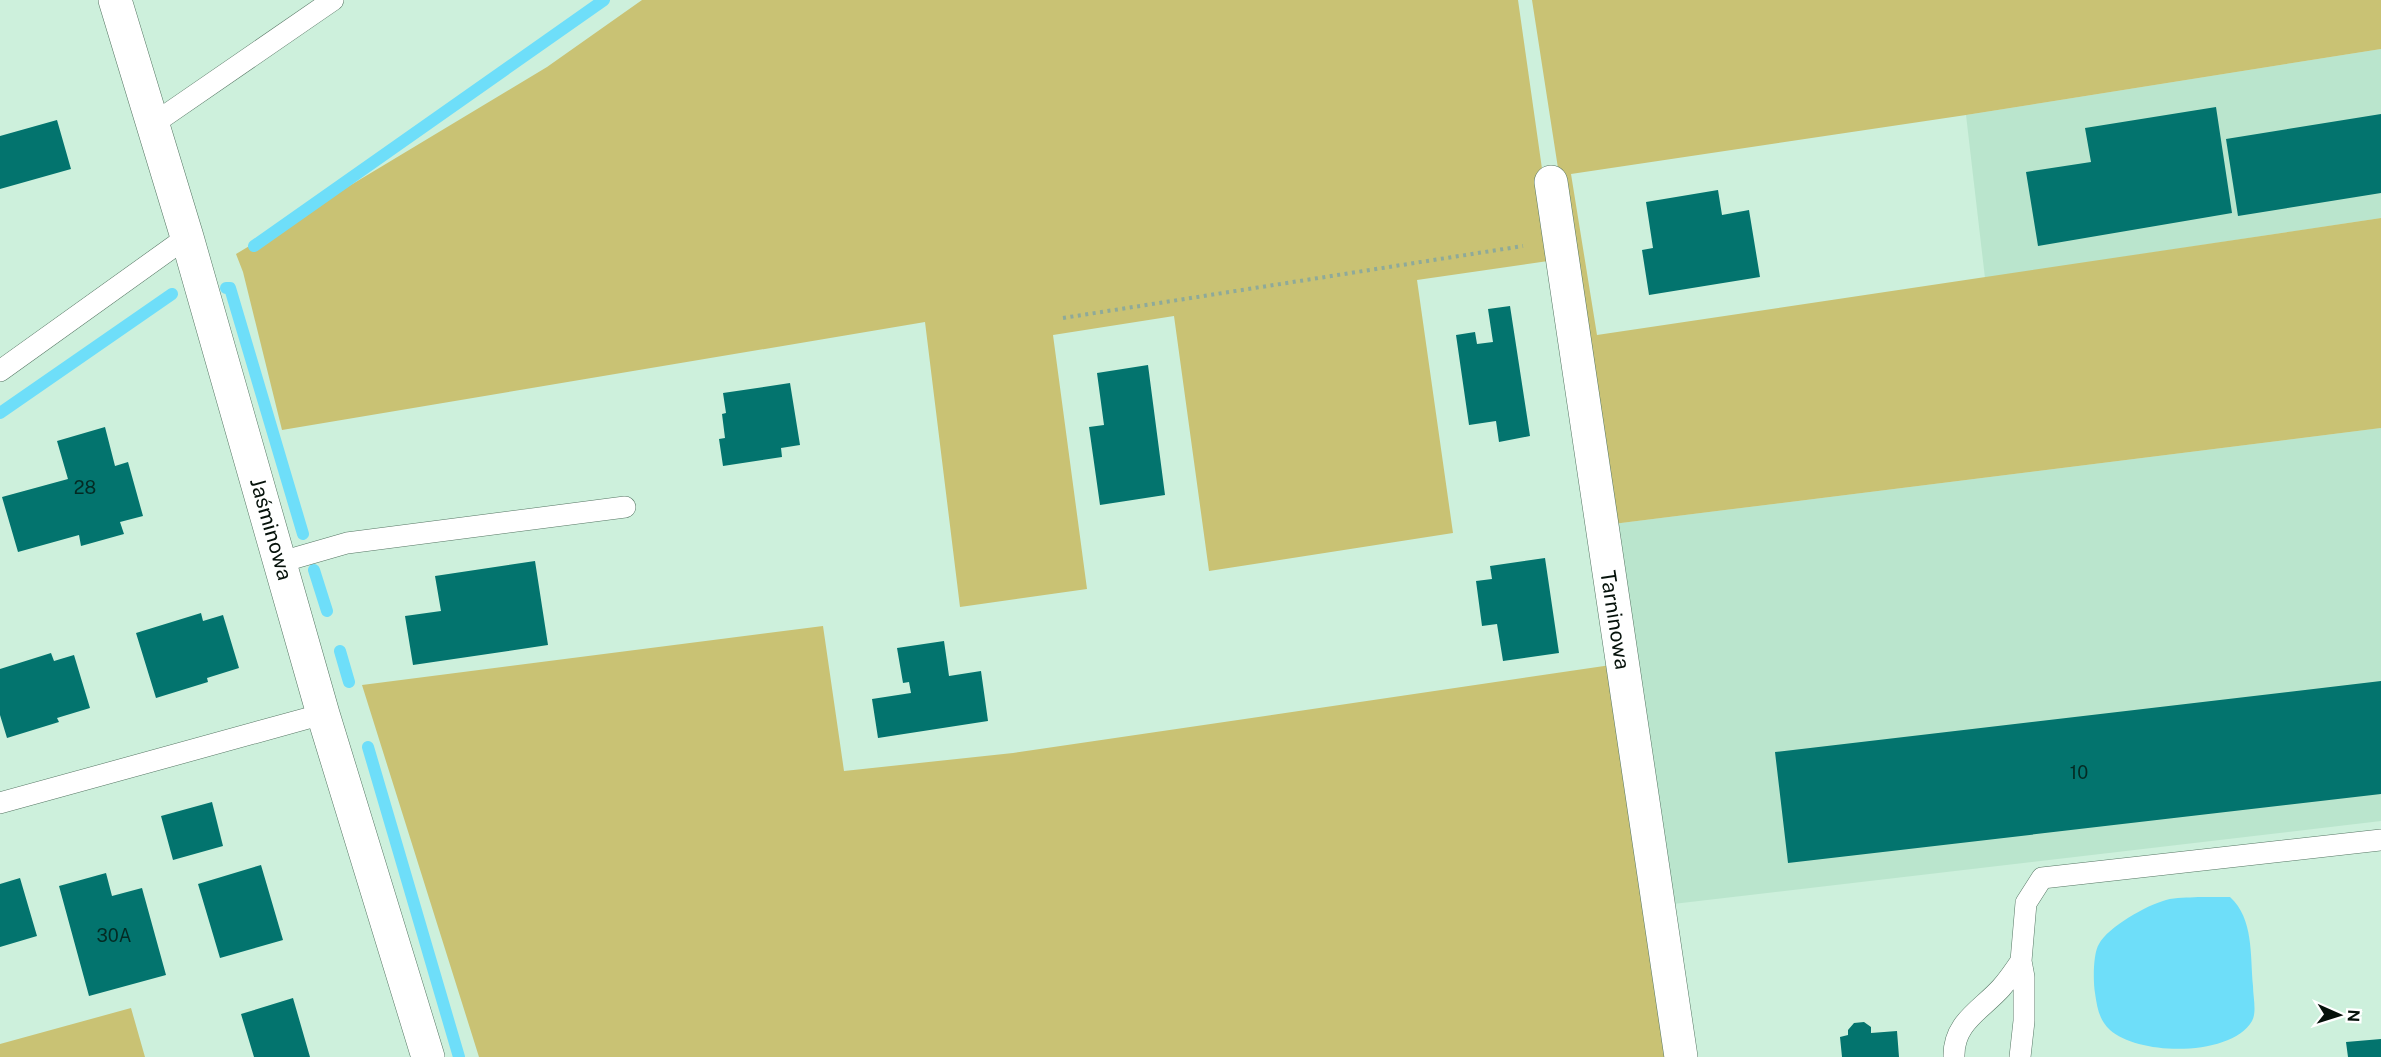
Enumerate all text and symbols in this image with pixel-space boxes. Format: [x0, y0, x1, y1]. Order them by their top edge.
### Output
street label: Jaśminowa [245, 475, 298, 583]
house number: 28 [74, 477, 96, 498]
street label: Tarninowa [1595, 569, 1636, 671]
house number: 10 [2070, 762, 2088, 783]
house number: 30A [96, 925, 132, 946]
north arrow [2309, 985, 2369, 1045]
text: N [2344, 1009, 2363, 1023]

